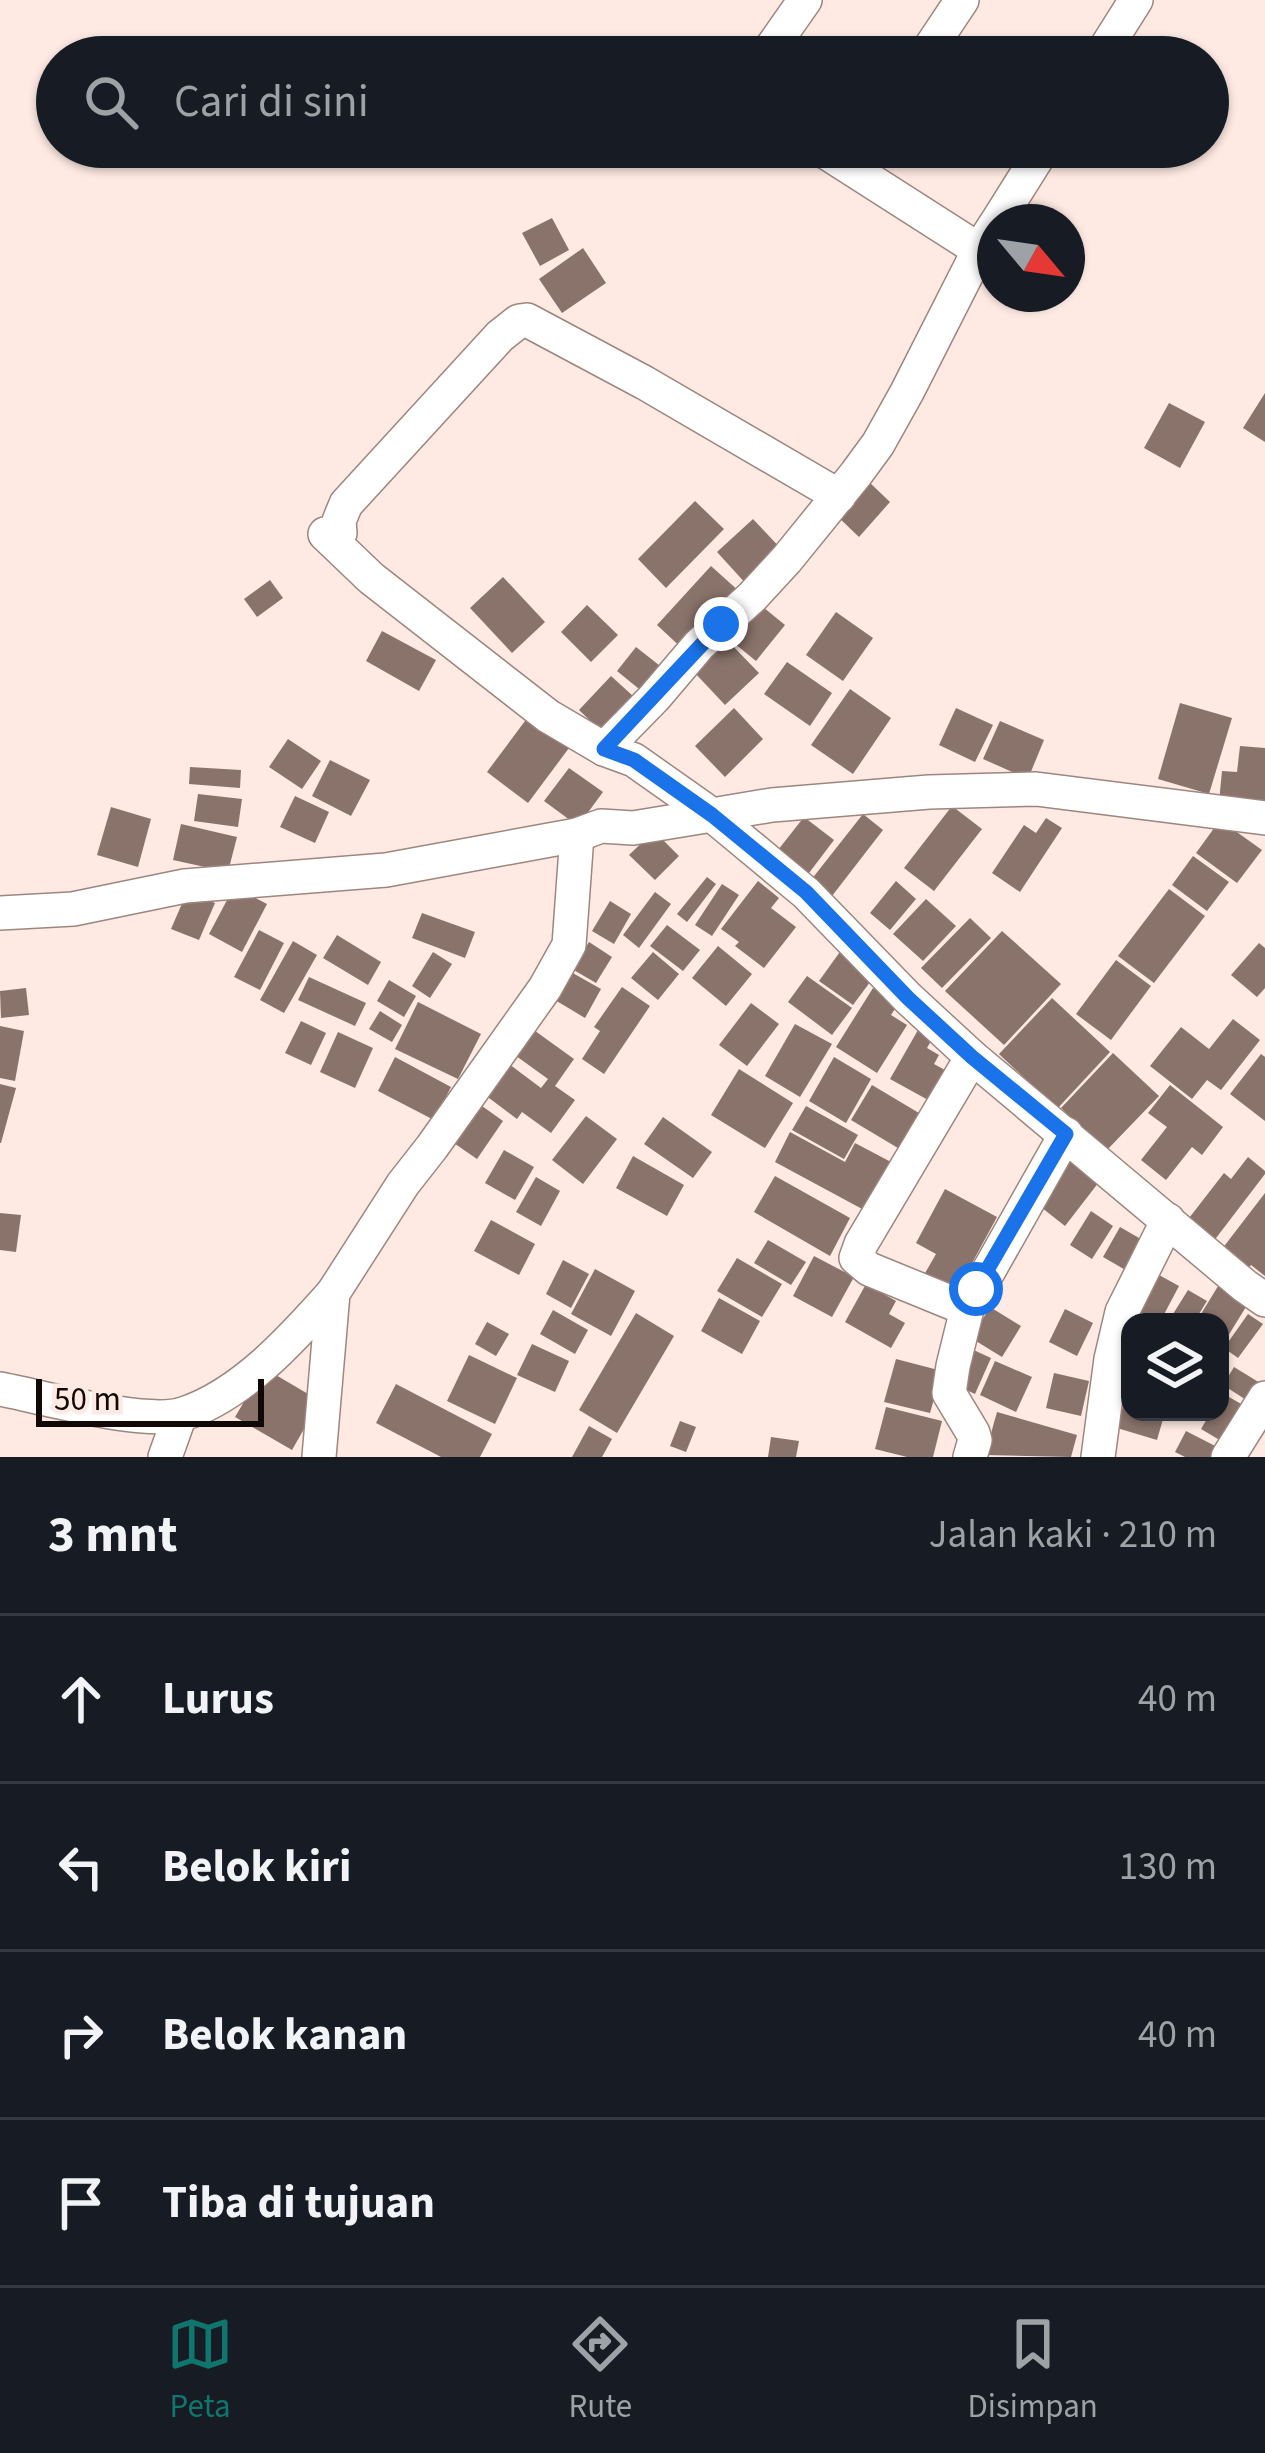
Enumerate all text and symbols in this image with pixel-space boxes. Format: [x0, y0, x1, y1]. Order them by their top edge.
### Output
search box [36, 36, 1229, 168]
icon: search [78, 69, 144, 135]
text: Cari di sini [174, 70, 369, 134]
north arrow [977, 204, 1085, 312]
route end [694, 597, 748, 651]
route start [949, 1262, 1003, 1316]
map controls [1121, 1313, 1229, 1421]
button: layers [1121, 1313, 1229, 1421]
scale bar [36, 1373, 264, 1426]
text: 50 m [54, 1376, 121, 1423]
text: 3 mnt [48, 1499, 178, 1571]
text: Jalan kaki · 210 m [929, 1507, 1217, 1563]
icon: ahead [48, 1666, 114, 1732]
text: Lurus [162, 1667, 274, 1731]
text: 40 m [1138, 1671, 1217, 1727]
icon: left [48, 1834, 114, 1900]
text: Belok kiri [162, 1835, 351, 1899]
text: 130 m [1119, 1839, 1217, 1895]
icon: right [48, 2002, 114, 2068]
text: Belok kanan [162, 2003, 407, 2067]
text: 40 m [1138, 2007, 1217, 2063]
icon: arrive [48, 2170, 114, 2236]
text: Tiba di tujuan [162, 2171, 435, 2235]
tab: Peta [167, 2311, 233, 2430]
tab: Rute [567, 2311, 633, 2430]
tab: Disimpan [968, 2311, 1098, 2430]

